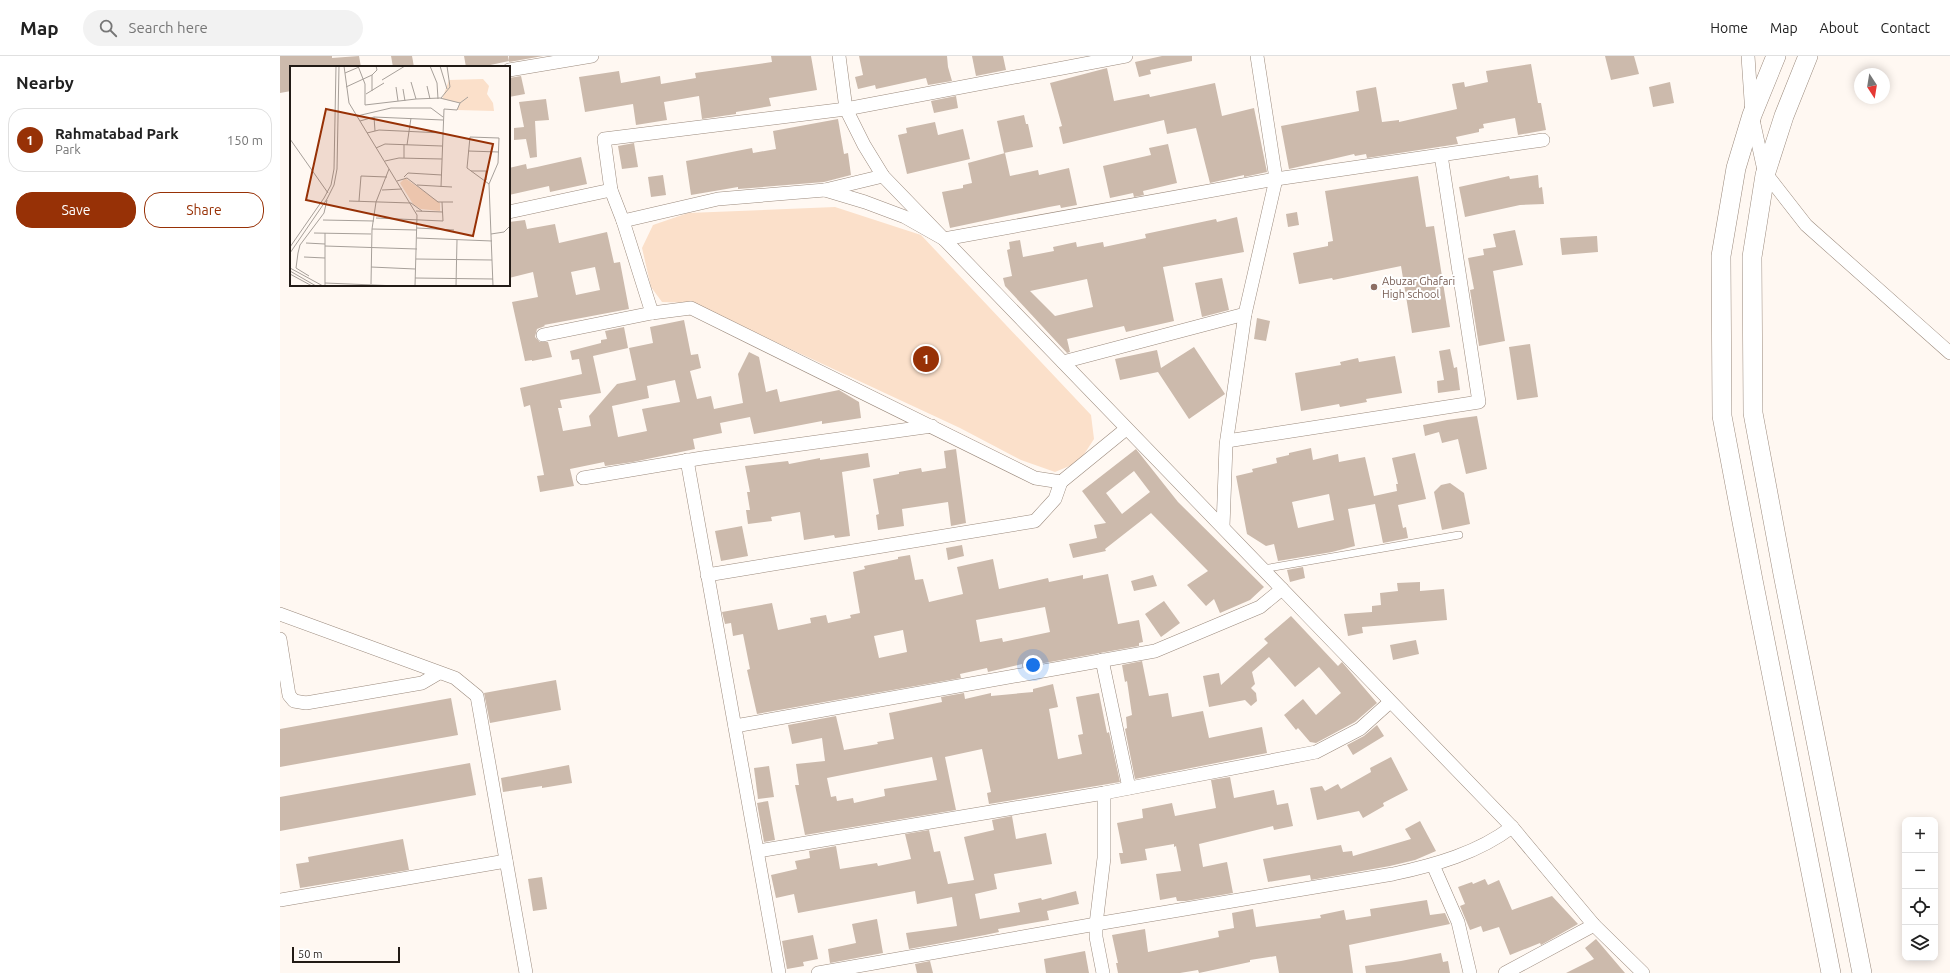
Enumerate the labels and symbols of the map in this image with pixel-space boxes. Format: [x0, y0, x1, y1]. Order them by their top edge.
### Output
inset map [290, 66, 510, 286]
north arrow [1854, 68, 1890, 104]
place label: Abuzar Ghafari High school [1382, 275, 1455, 300]
marker: Abuzar Ghafari High school [1369, 282, 1379, 292]
pin: 1 [913, 344, 939, 374]
your location [1023, 655, 1043, 675]
scale bar [292, 945, 400, 964]

